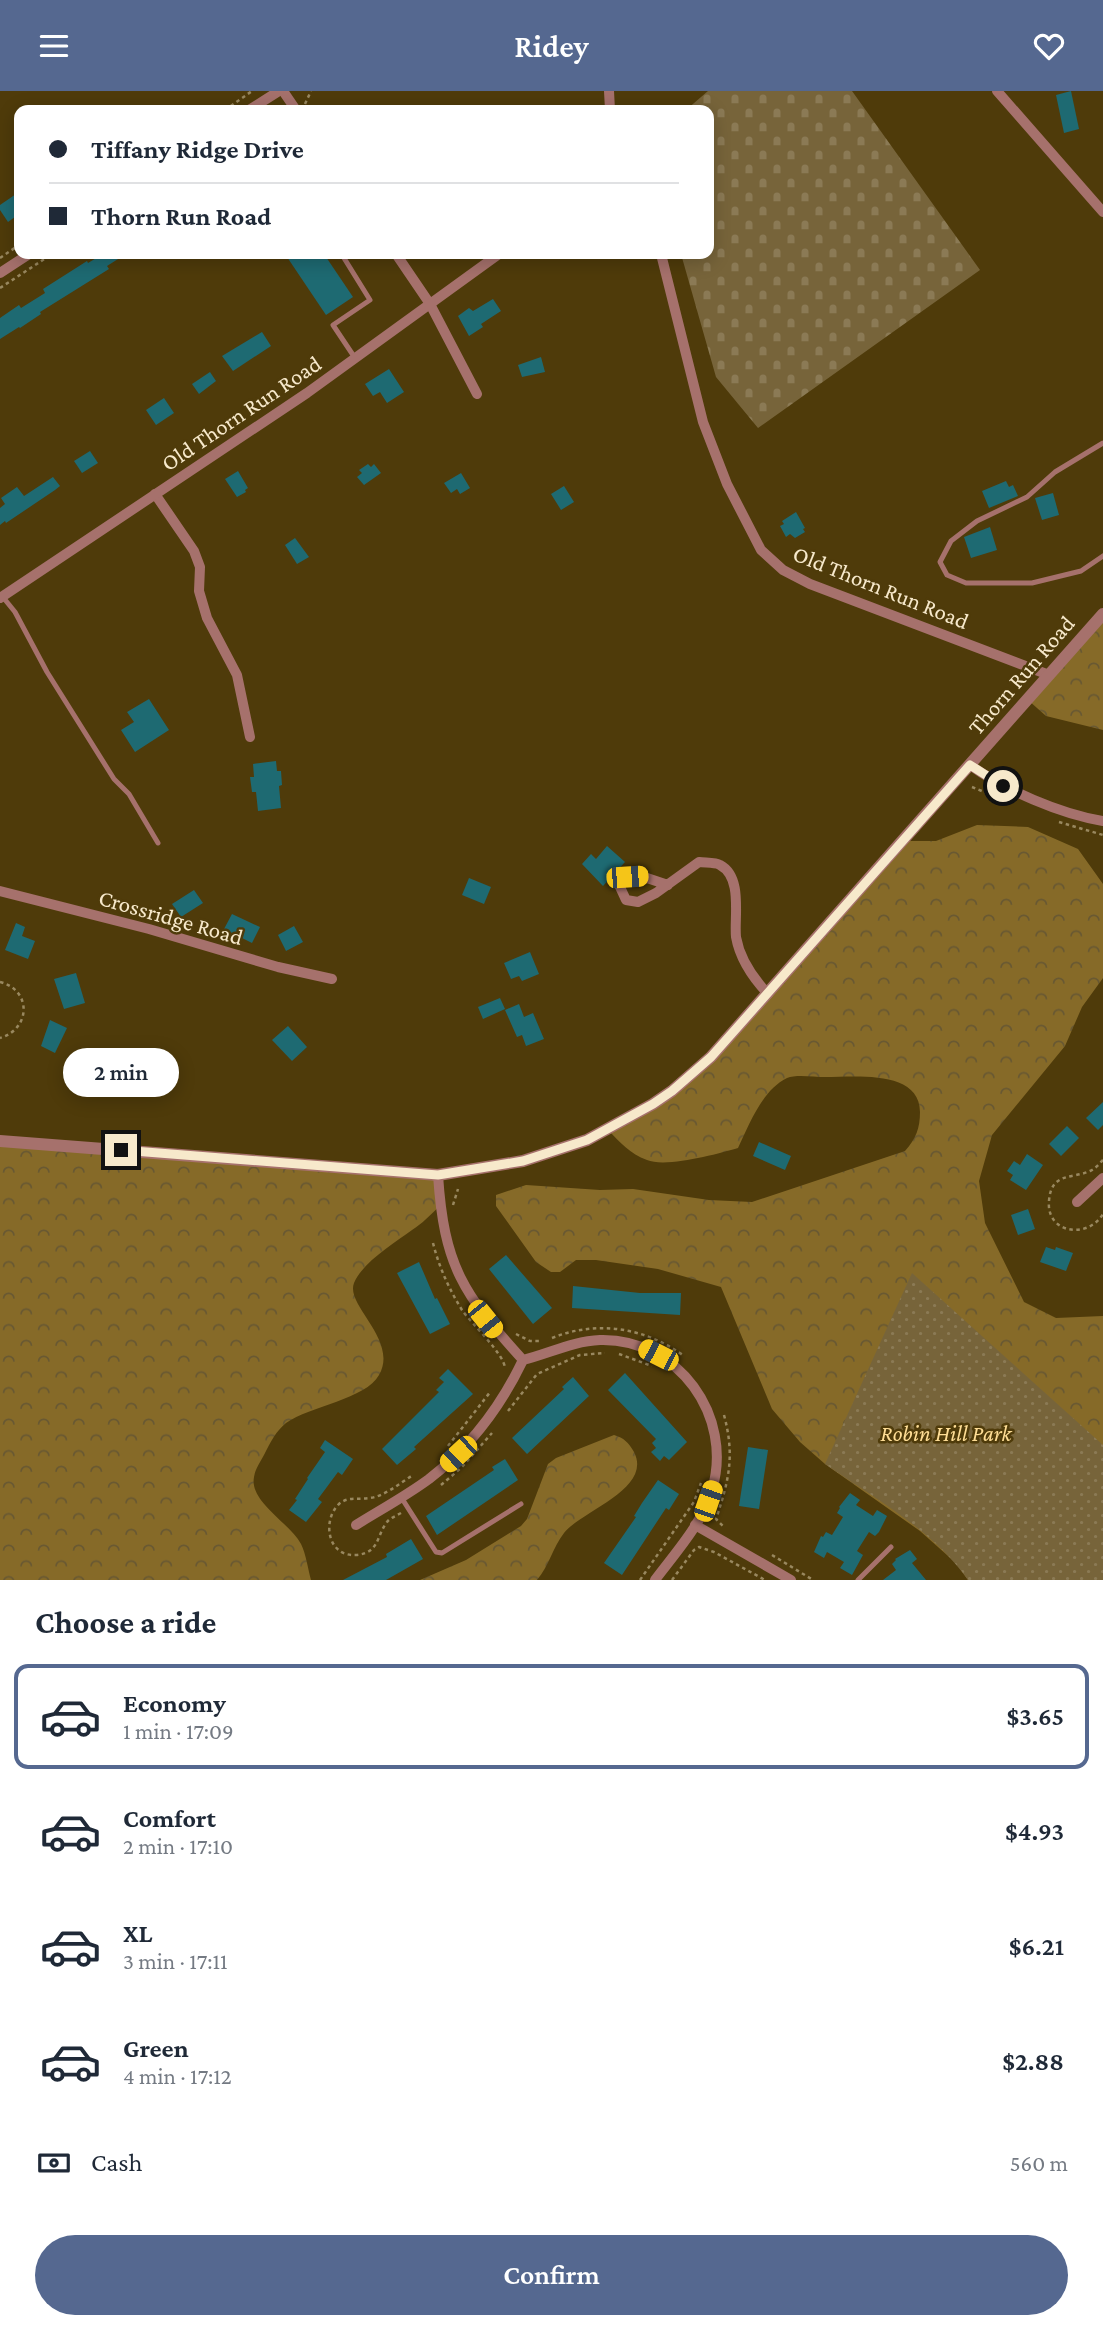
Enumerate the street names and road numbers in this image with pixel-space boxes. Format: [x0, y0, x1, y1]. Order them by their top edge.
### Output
street label: Old Thorn Run Road [156, 350, 326, 476]
street label: Old Thorn Run Road [789, 540, 973, 634]
street label: Thorn Run Road [962, 610, 1080, 740]
street label: Crossridge Road [96, 884, 246, 950]

